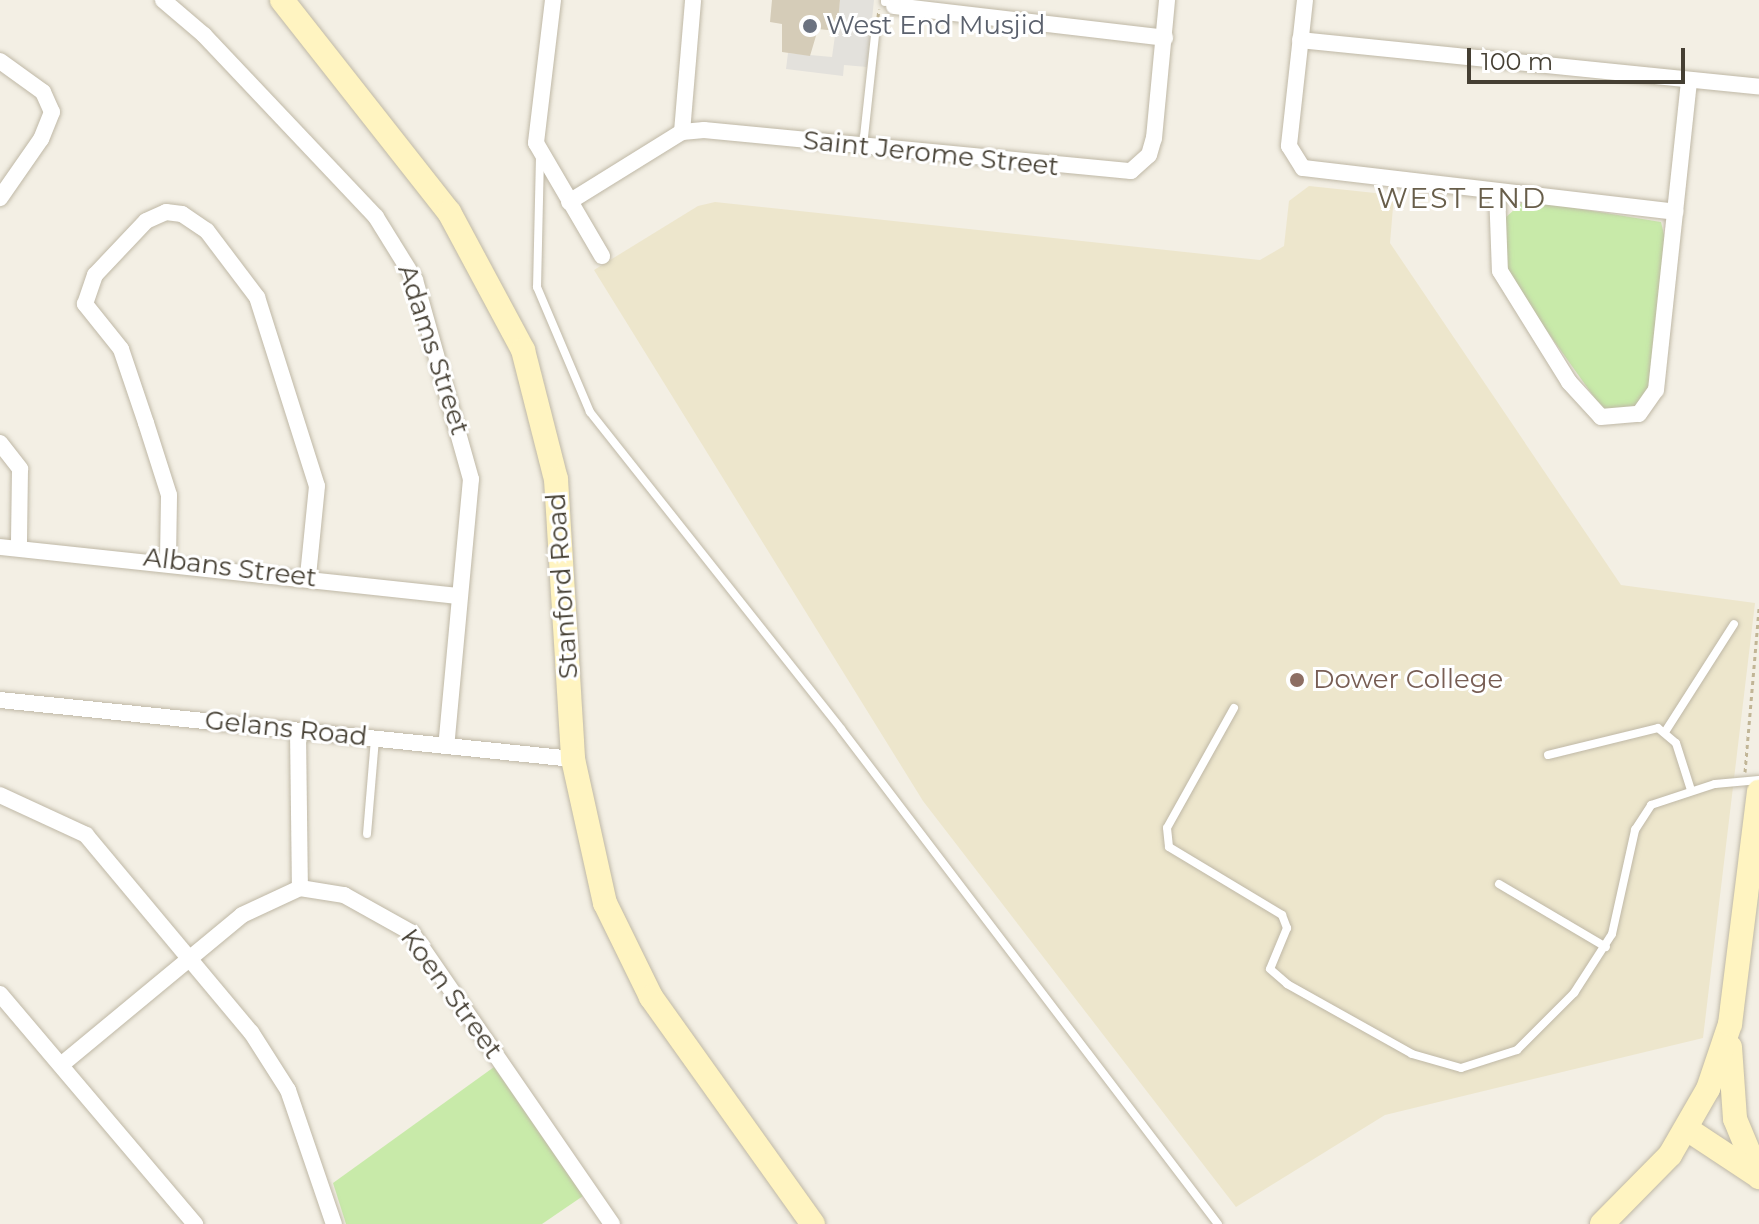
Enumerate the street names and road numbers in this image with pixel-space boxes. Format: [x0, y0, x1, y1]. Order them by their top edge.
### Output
street label: Saint Jerome Street [802, 125, 1060, 183]
street label: Adams Street [391, 261, 475, 439]
street label: Stanford Road [541, 492, 585, 680]
street label: Albans Street [142, 542, 318, 594]
street label: Gelans Road [203, 705, 369, 753]
street label: Koen Street [393, 923, 509, 1065]

